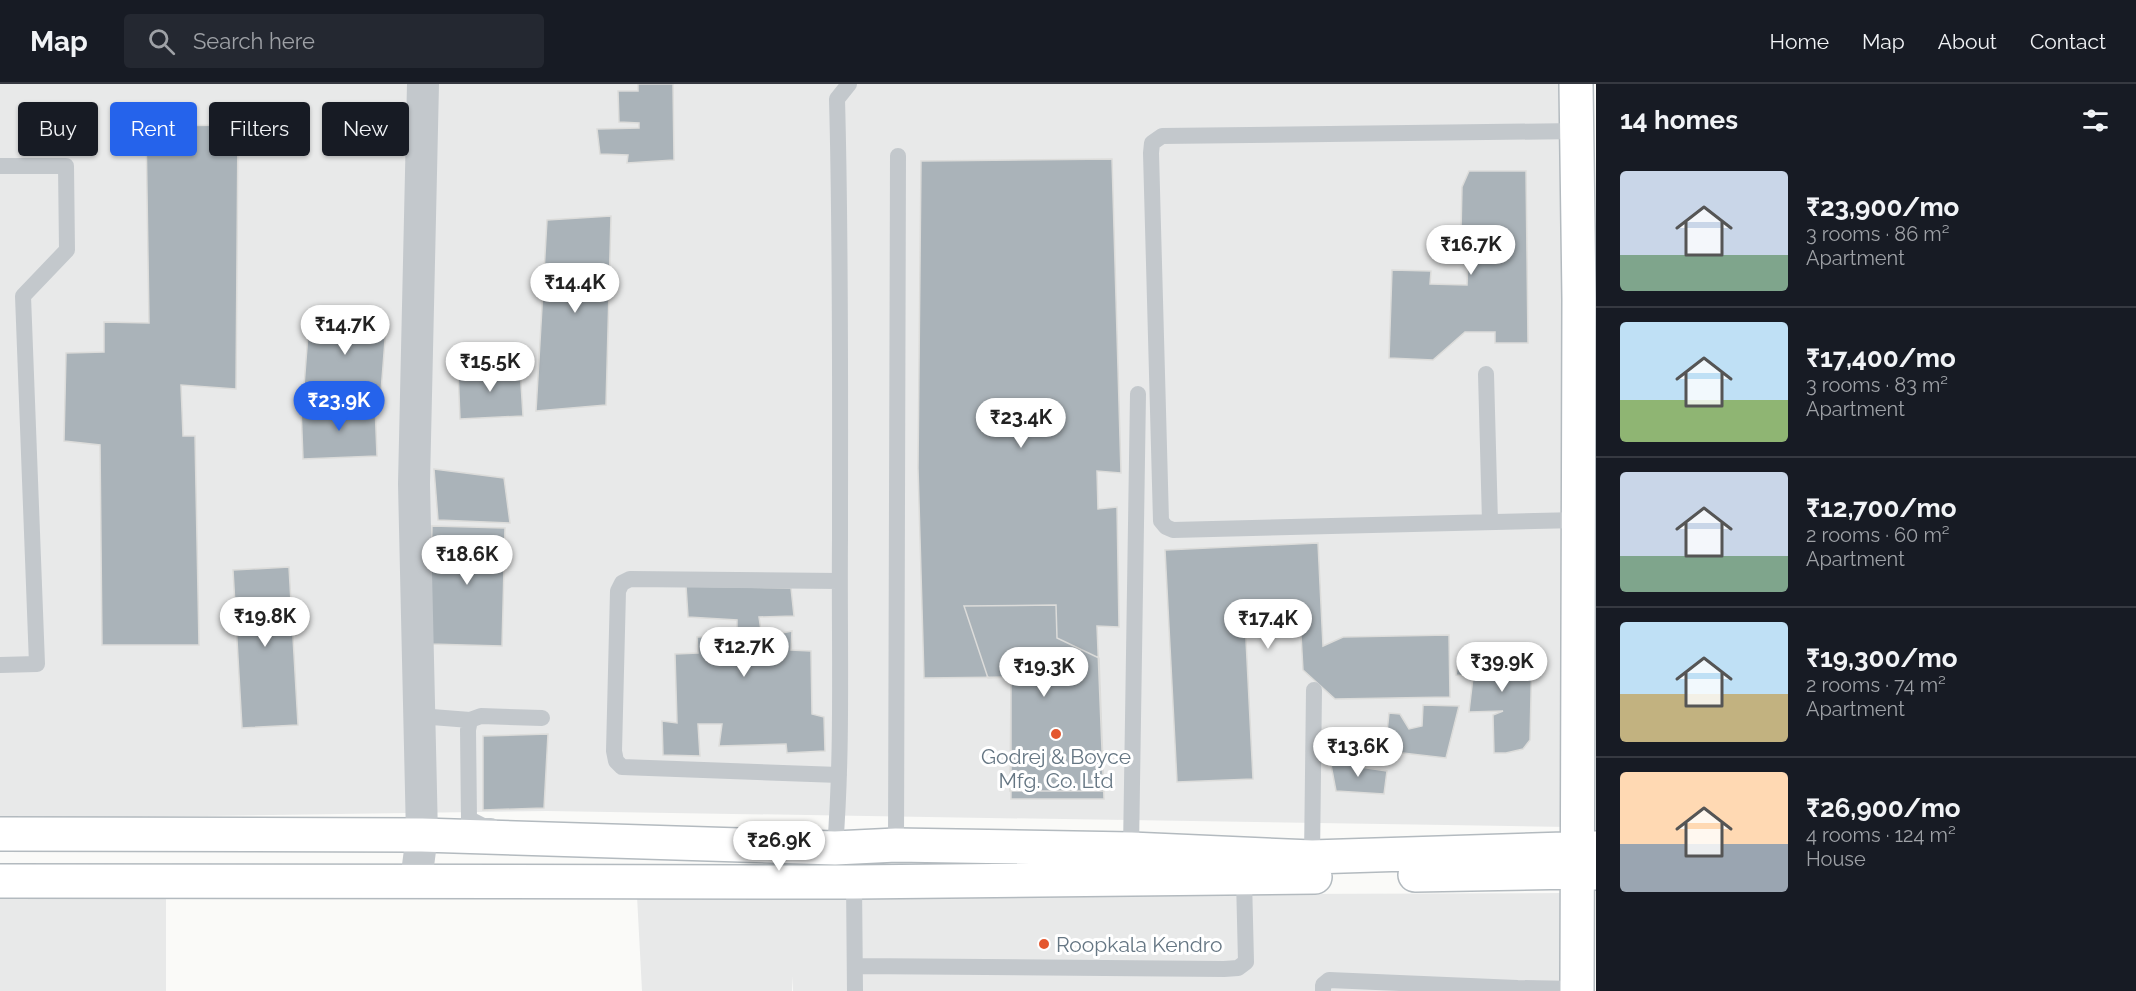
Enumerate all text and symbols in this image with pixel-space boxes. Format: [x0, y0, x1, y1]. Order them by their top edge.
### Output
search box [124, 14, 544, 68]
text: Map [30, 25, 88, 58]
icon: search [145, 25, 178, 58]
text: Search here [193, 28, 315, 54]
text: Home [1770, 29, 1829, 54]
text: Map [1862, 29, 1905, 54]
text: About [1938, 29, 1997, 54]
text: Contact [2030, 29, 2106, 54]
chip: Buy [18, 102, 98, 156]
chip: Rent [110, 102, 197, 156]
chip: Filters [209, 102, 310, 156]
chip: New [322, 102, 409, 156]
icon: filters [2079, 104, 2112, 137]
text: 14 homes [1620, 105, 1738, 135]
text: ₹23,900/mo [1806, 192, 1959, 222]
icon: home [1668, 195, 1740, 267]
text: 3 rooms · 86 m² [1806, 222, 1949, 246]
pin: ₹16.7K [1422, 225, 1520, 276]
text: ₹16.7K [1440, 232, 1502, 256]
text: Apartment [1806, 246, 1905, 270]
pin: ₹14.4K [526, 263, 624, 314]
text: ₹14.4K [544, 270, 606, 294]
pin: ₹14.7K [296, 305, 394, 356]
text: ₹14.7K [315, 312, 375, 336]
pin: ₹15.5K [441, 342, 539, 393]
text: ₹17,400/mo [1806, 343, 1956, 373]
icon: home [1668, 346, 1740, 418]
text: ₹15.5K [460, 349, 520, 373]
text: 3 rooms · 83 m² [1806, 373, 1948, 397]
pin: ₹23.9K [290, 381, 388, 432]
text: ₹23.9K [308, 388, 370, 412]
text: Apartment [1806, 397, 1905, 421]
pin: ₹23.4K [972, 398, 1070, 449]
text: ₹23.4K [990, 405, 1052, 429]
text: ₹12,700/mo [1806, 493, 1956, 523]
icon: home [1668, 496, 1740, 568]
text: 2 rooms · 60 m² [1806, 523, 1950, 547]
pin: ₹18.6K [418, 535, 516, 586]
text: ₹18.6K [436, 542, 498, 566]
text: Apartment [1806, 547, 1905, 571]
pin: ₹19.8K [216, 597, 314, 648]
pin: ₹17.4K [1219, 599, 1317, 650]
text: ₹19.8K [234, 604, 296, 628]
text: ₹17.4K [1238, 606, 1298, 630]
pin: ₹12.7K [695, 627, 793, 678]
text: ₹12.7K [714, 634, 774, 658]
pin: ₹39.9K [1453, 642, 1551, 693]
text: ₹19,300/mo [1806, 643, 1958, 673]
icon: home [1668, 646, 1740, 718]
pin: ₹19.3K [995, 647, 1093, 698]
text: ₹39.9K [1470, 649, 1534, 673]
text: ₹19.3K [1013, 654, 1075, 678]
text: 2 rooms · 74 m² [1806, 673, 1946, 697]
text: Apartment [1806, 697, 1905, 721]
marker: Godrej & Boyce Mfg. Co. Ltd [1049, 727, 1063, 741]
pin: ₹13.6K [1309, 727, 1407, 778]
text: ₹13.6K [1327, 734, 1389, 758]
place label: Godrej & Boyce Mfg. Co. Ltd [981, 744, 1131, 793]
text: ₹26,900/mo [1806, 793, 1961, 823]
icon: home [1668, 796, 1740, 868]
pin: ₹26.9K [730, 821, 828, 872]
text: 4 rooms · 124 m² [1806, 823, 1956, 847]
text: ₹26.9K [747, 828, 811, 852]
text: House [1806, 847, 1866, 871]
place label: Roopkala Kendro [1056, 932, 1222, 957]
marker: Roopkala Kendro [1037, 937, 1051, 951]

